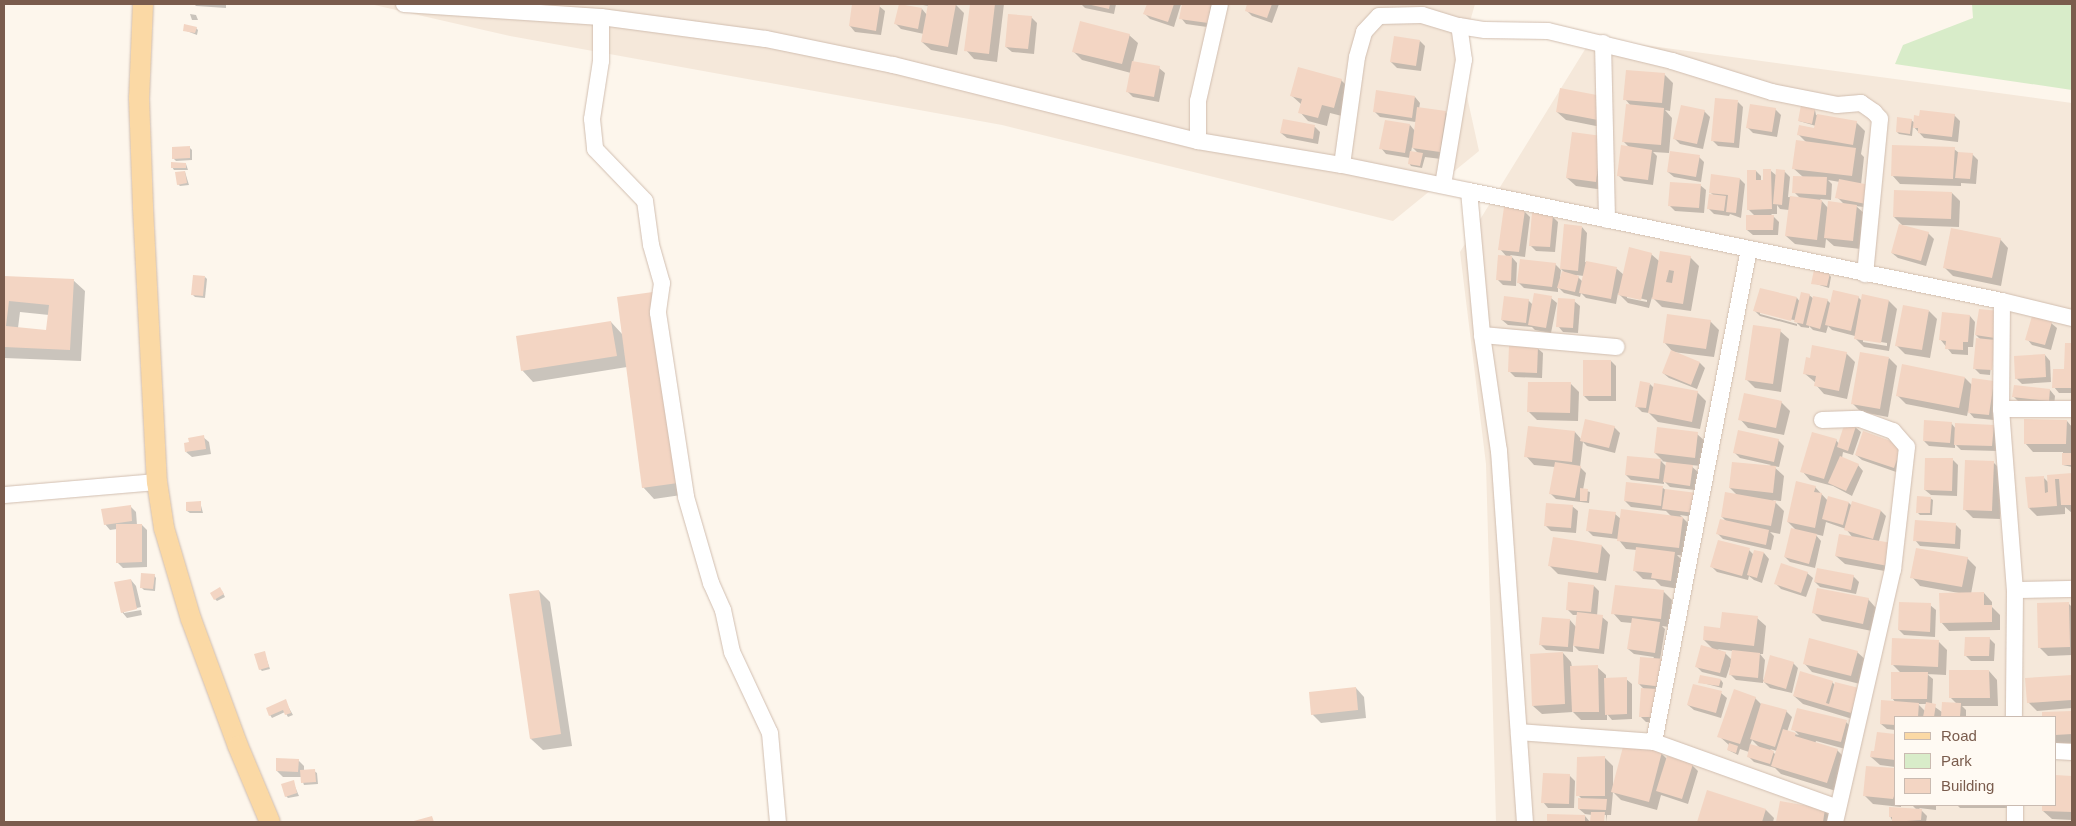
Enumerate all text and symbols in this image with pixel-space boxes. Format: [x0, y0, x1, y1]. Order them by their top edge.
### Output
legend [1894, 716, 2056, 806]
text: Road [1941, 727, 1977, 744]
text: Park [1941, 752, 1972, 769]
text: Building [1941, 777, 1994, 794]

